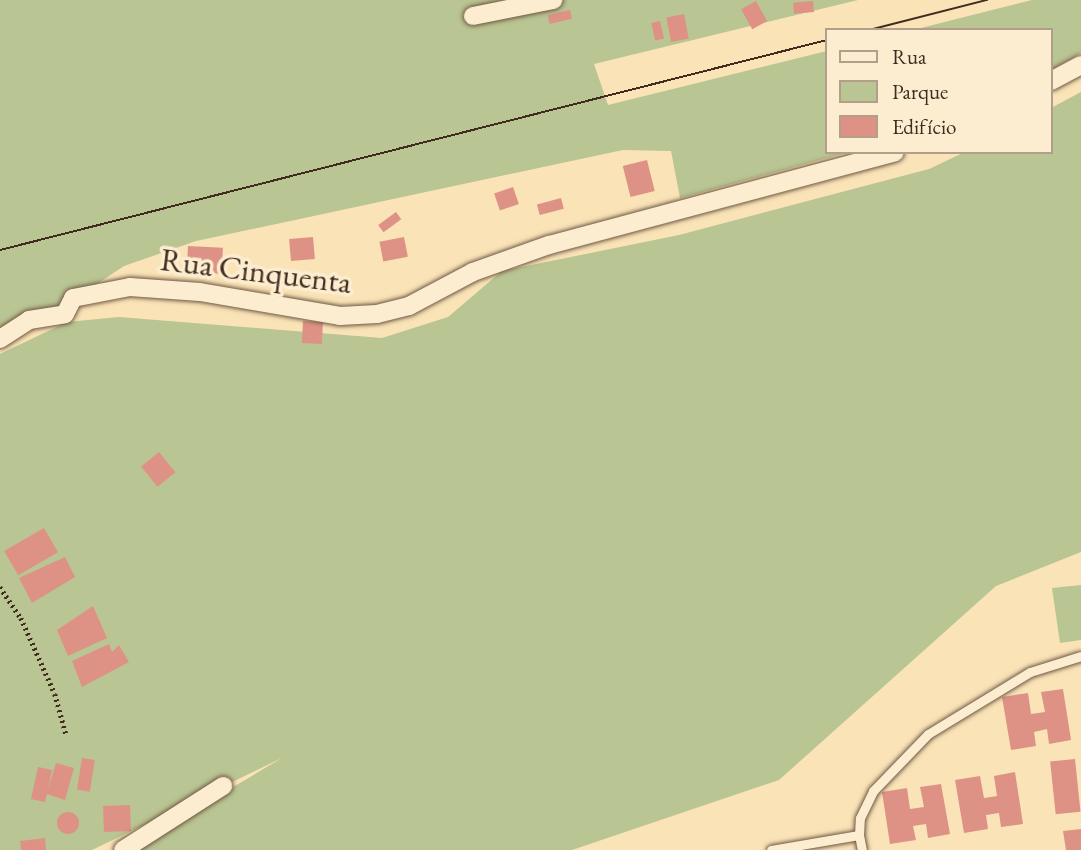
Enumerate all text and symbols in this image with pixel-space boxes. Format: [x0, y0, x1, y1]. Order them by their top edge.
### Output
legend [825, 28, 1053, 154]
text: Rua [892, 43, 926, 70]
text: Parque [892, 78, 948, 105]
text: Edifício [892, 113, 956, 140]
street label: Rua Cinquenta [158, 240, 354, 302]

